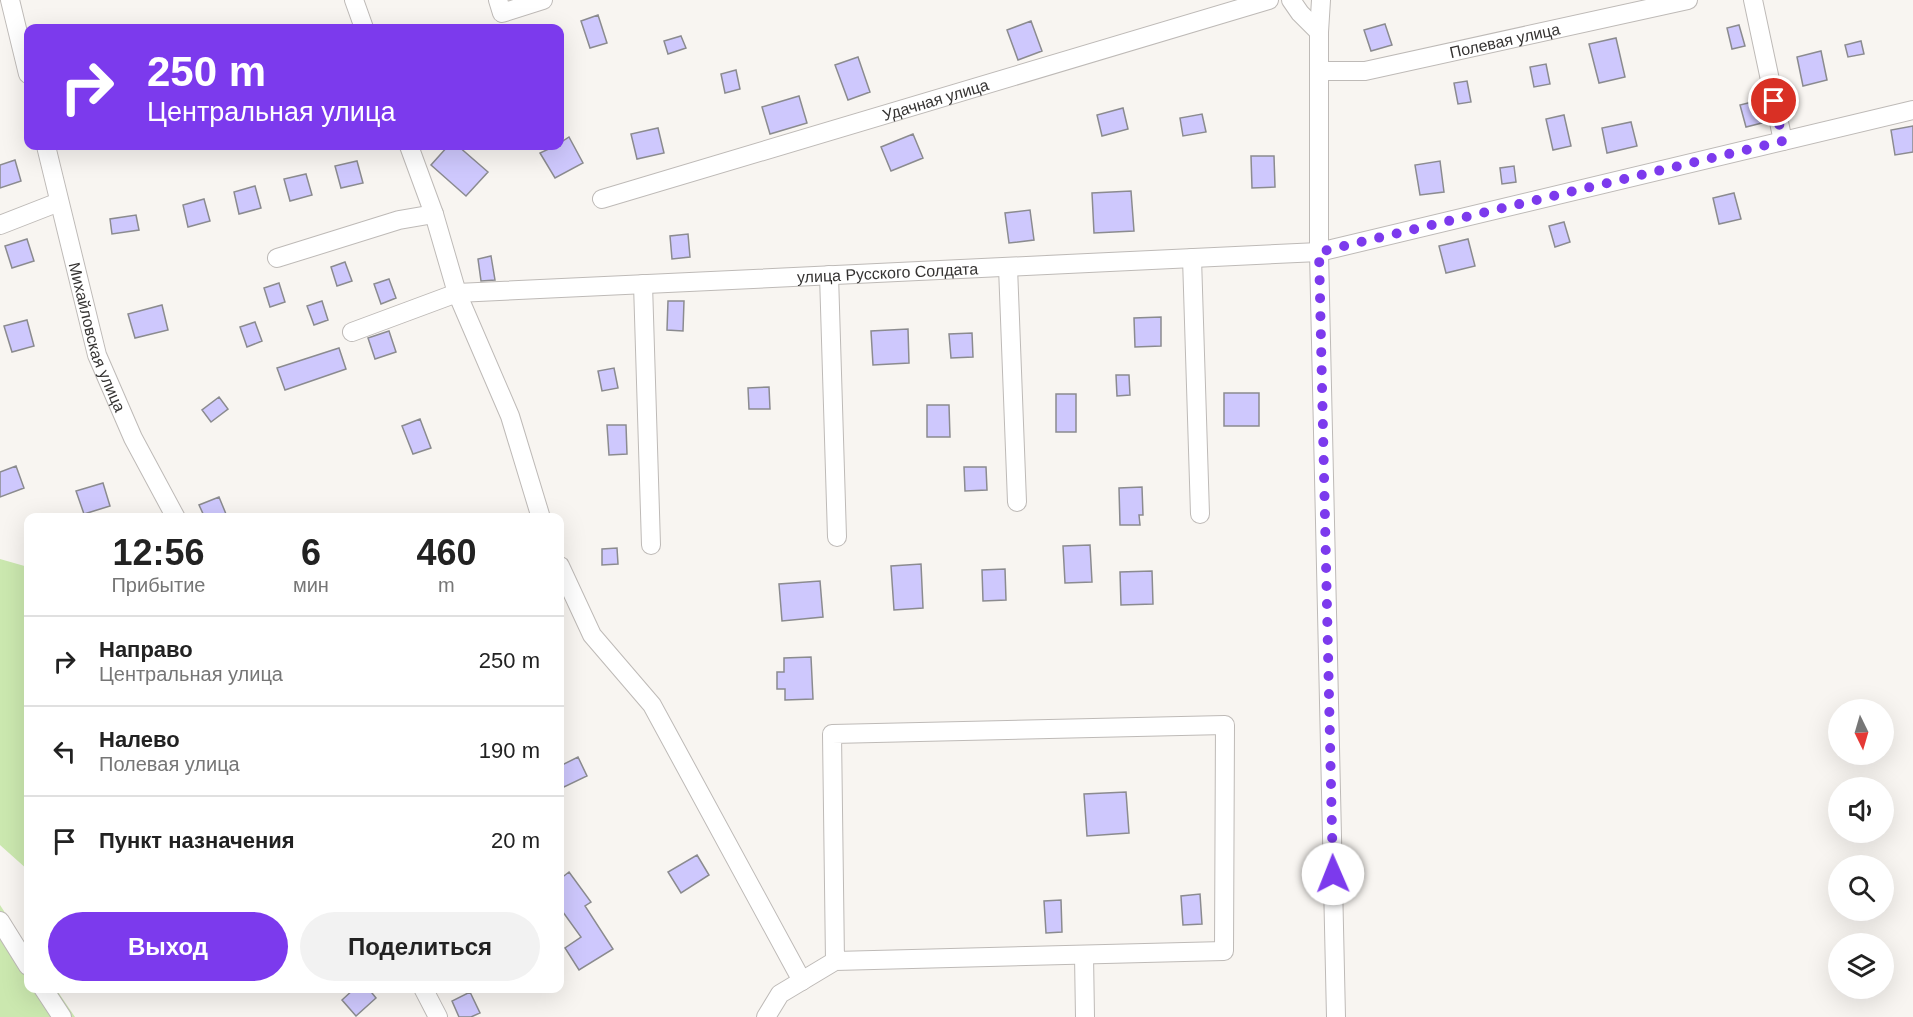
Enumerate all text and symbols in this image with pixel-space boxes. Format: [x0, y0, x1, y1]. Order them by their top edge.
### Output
street label: Полевая улица [1448, 20, 1562, 61]
icon: right [48, 48, 126, 126]
text: 250 m [147, 48, 266, 95]
pin [1748, 75, 1799, 126]
street label: Удачная улица [880, 76, 991, 123]
icon: arrive [1757, 84, 1790, 117]
text: Центральная улица [147, 97, 395, 127]
street label: улица Русского Солдата [797, 260, 979, 285]
street label: Михайловская улица [66, 261, 129, 414]
text: 12:56 [112, 532, 205, 573]
text: 6 [301, 532, 321, 573]
text: 460 [416, 532, 476, 573]
text: Прибытие [111, 574, 205, 596]
text: мин [293, 574, 329, 596]
text: m [438, 574, 455, 596]
text: Направо [99, 637, 193, 662]
icon: right [48, 645, 81, 678]
text: 250 m [479, 648, 540, 673]
text: Центральная улица [99, 663, 283, 685]
north arrow [1828, 699, 1894, 765]
map controls [1828, 699, 1894, 999]
text: Налево [99, 727, 180, 752]
icon: left [48, 735, 81, 768]
text: 190 m [479, 738, 540, 763]
text: Полевая улица [99, 753, 240, 775]
button: sound [1828, 777, 1894, 843]
icon: arrive [48, 825, 81, 858]
text: Пункт назначения [99, 828, 295, 853]
text: 20 m [491, 828, 540, 853]
position arrow [1301, 842, 1365, 906]
button: search [1828, 855, 1894, 921]
button: Выход [48, 912, 288, 981]
button: Поделиться [300, 912, 540, 981]
button: layers [1828, 933, 1894, 999]

